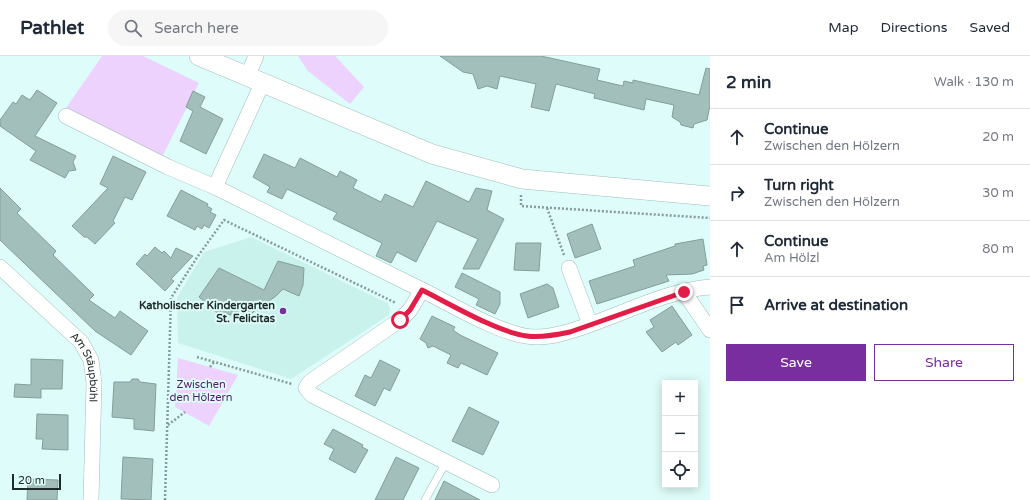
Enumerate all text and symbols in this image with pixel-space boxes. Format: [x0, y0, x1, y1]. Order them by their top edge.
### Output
search box [108, 10, 388, 46]
text: Pathlet [20, 17, 84, 39]
icon: search [122, 17, 144, 39]
text: Search here [154, 19, 239, 37]
text: Map [828, 19, 859, 36]
text: Directions [881, 19, 948, 36]
text: Saved [970, 19, 1010, 36]
text: 2 min [726, 72, 771, 93]
text: Walk · 130 m [934, 74, 1014, 90]
text: Continue [764, 120, 828, 138]
icon: ahead [726, 126, 748, 148]
text: 20 m [982, 129, 1014, 145]
text: Zwischen den Hölzern [764, 138, 900, 154]
text: Turn right [764, 176, 834, 194]
icon: right [726, 182, 748, 204]
text: 30 m [982, 185, 1014, 201]
text: Zwischen den Hölzern [764, 194, 900, 210]
text: Continue [764, 232, 828, 250]
icon: ahead [726, 238, 748, 260]
text: 80 m [982, 241, 1014, 257]
text: Am Hölzl [764, 250, 819, 266]
route end [675, 283, 693, 301]
icon: arrive [726, 294, 748, 316]
text: Arrive at destination [764, 296, 908, 314]
place label: Katholischer Kindergarten St. Felicitas [139, 299, 276, 325]
marker: Katholischer Kindergarten St. Felicitas [278, 306, 288, 316]
route start [391, 311, 409, 329]
street label: Am Stäupbühl [68, 329, 101, 402]
button: Save [726, 344, 866, 381]
button: Share [874, 344, 1014, 381]
park label: Zwischen den Hölzern [170, 378, 232, 404]
map controls [662, 380, 698, 488]
button: + [662, 380, 698, 416]
button: − [662, 416, 698, 452]
button: locate [662, 452, 698, 488]
scale bar [12, 472, 61, 491]
text: 20 m [18, 474, 45, 487]

